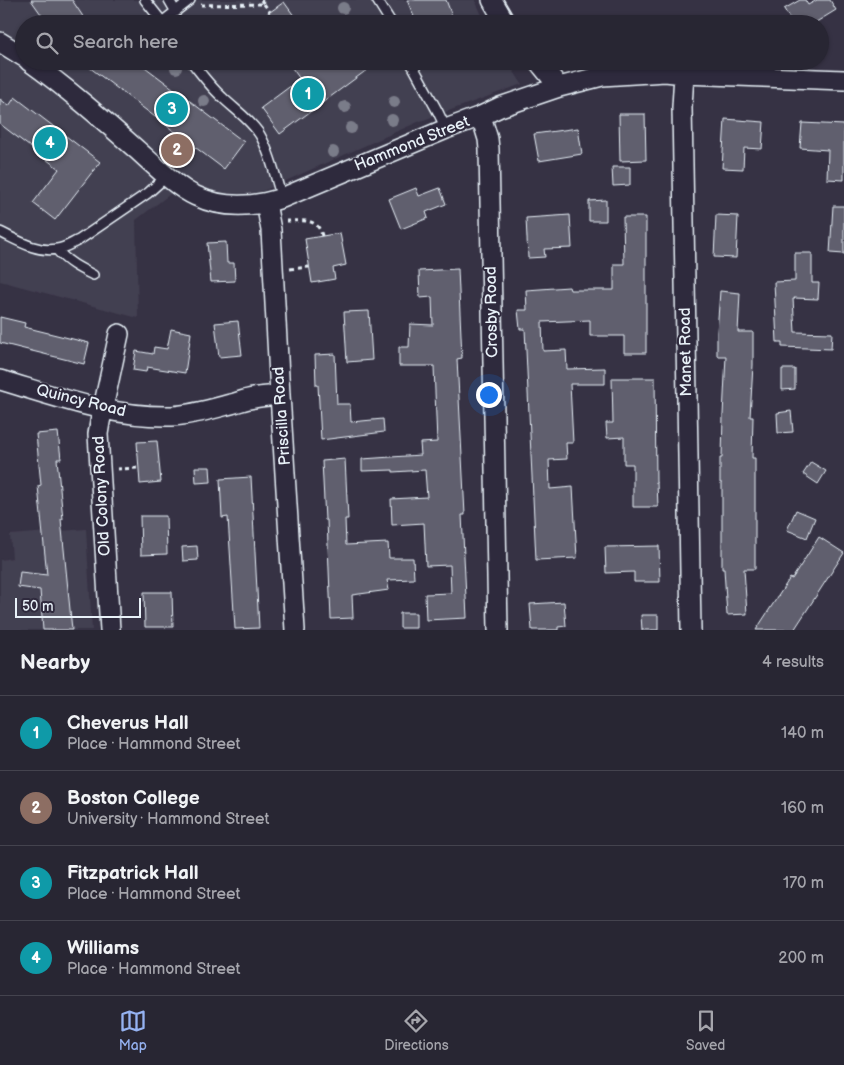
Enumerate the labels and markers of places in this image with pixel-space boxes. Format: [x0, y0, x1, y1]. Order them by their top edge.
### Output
pin: 1 [292, 75, 324, 113]
pin: 3 [156, 90, 188, 128]
pin: 4 [34, 124, 66, 162]
pin: 2 [161, 131, 193, 169]

